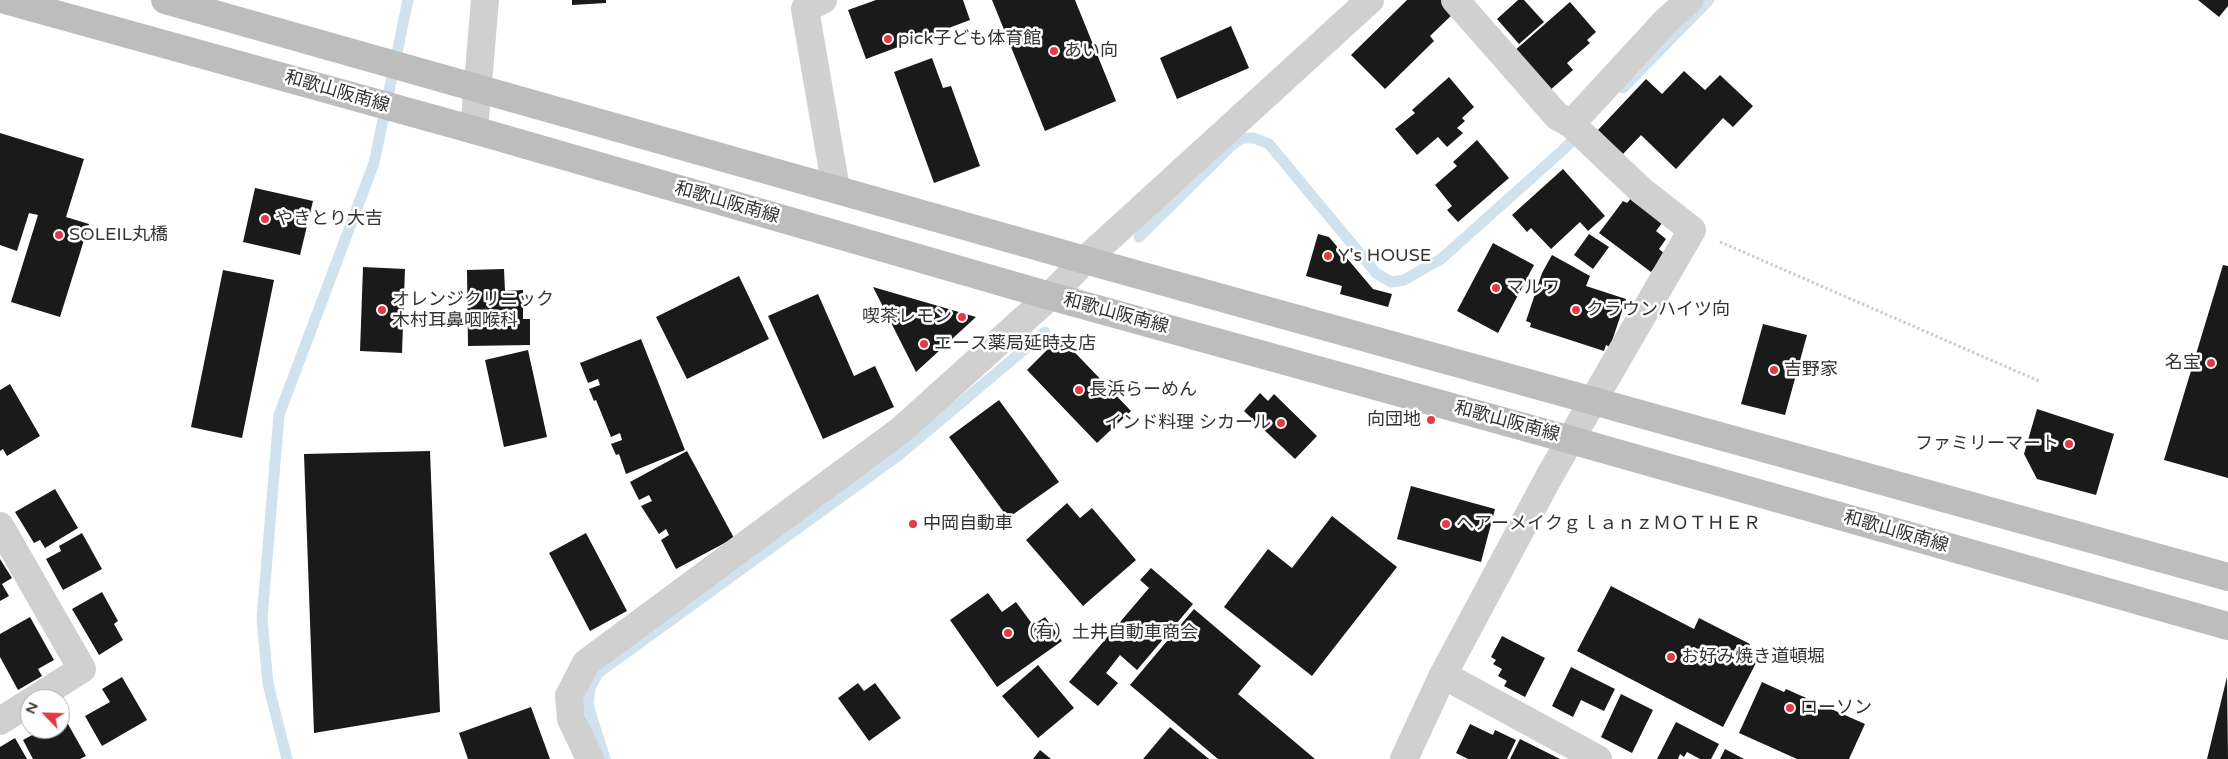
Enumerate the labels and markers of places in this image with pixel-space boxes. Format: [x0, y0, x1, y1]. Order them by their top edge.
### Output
place label: pick子ども体育館 [898, 28, 1041, 50]
marker: pick子ども体育館 [882, 33, 894, 45]
place label: あい向 [1064, 40, 1118, 62]
marker: あい向 [1048, 45, 1060, 57]
place label: やきとり大吉 [275, 208, 383, 230]
marker: やきとり大吉 [259, 213, 271, 225]
place label: SOLEIL丸橋 [69, 224, 168, 246]
marker: SOLEIL丸橋 [53, 229, 65, 241]
place label: Y's HOUSE [1338, 245, 1431, 267]
marker: Y's HOUSE [1322, 250, 1334, 262]
place label: マルワ [1506, 277, 1560, 299]
marker: マルワ [1490, 282, 1502, 294]
place label: オレンジクリニック 木村耳鼻咽喉科 [392, 289, 554, 332]
place label: クラウンハイツ向 [1586, 299, 1730, 321]
marker: オレンジクリニック 木村耳鼻咽喉科 [376, 304, 388, 316]
marker: クラウンハイツ向 [1570, 304, 1582, 316]
place label: 喫茶レモン [862, 306, 952, 328]
marker: 喫茶レモン [956, 311, 968, 323]
place label: エース薬局延時支店 [934, 333, 1096, 355]
marker: エース薬局延時支店 [918, 338, 930, 350]
place label: 名宝 [2165, 352, 2201, 374]
marker: 名宝 [2205, 357, 2217, 369]
place label: 吉野家 [1784, 359, 1838, 381]
marker: 吉野家 [1768, 364, 1780, 376]
place label: 長浜らーめん [1089, 379, 1197, 401]
marker: 長浜らーめん [1073, 384, 1085, 396]
place label: 向団地 [1367, 409, 1421, 431]
place label: インド料理 シカール [1104, 412, 1271, 434]
marker: 向団地 [1425, 414, 1437, 426]
marker: インド料理 シカール [1275, 417, 1287, 429]
place label: ファミリーマート [1915, 433, 2059, 455]
marker: ファミリーマート [2063, 438, 2075, 450]
place label: 中岡自動車 [923, 513, 1013, 535]
place label: ヘアーメイクｇｌａｎｚＭＯＴＨＥＲ [1456, 513, 1761, 535]
marker: 中岡自動車 [907, 518, 919, 530]
marker: ヘアーメイクｇｌａｎｚＭＯＴＨＥＲ [1440, 518, 1452, 530]
place label: （有）土井自動車商会 [1018, 622, 1198, 644]
marker: （有）土井自動車商会 [1002, 627, 1014, 639]
place label: お好み焼き道頓堀 [1681, 646, 1825, 668]
marker: お好み焼き道頓堀 [1665, 651, 1677, 663]
place label: ローソン [1800, 697, 1872, 719]
marker: ローソン [1784, 702, 1796, 714]

